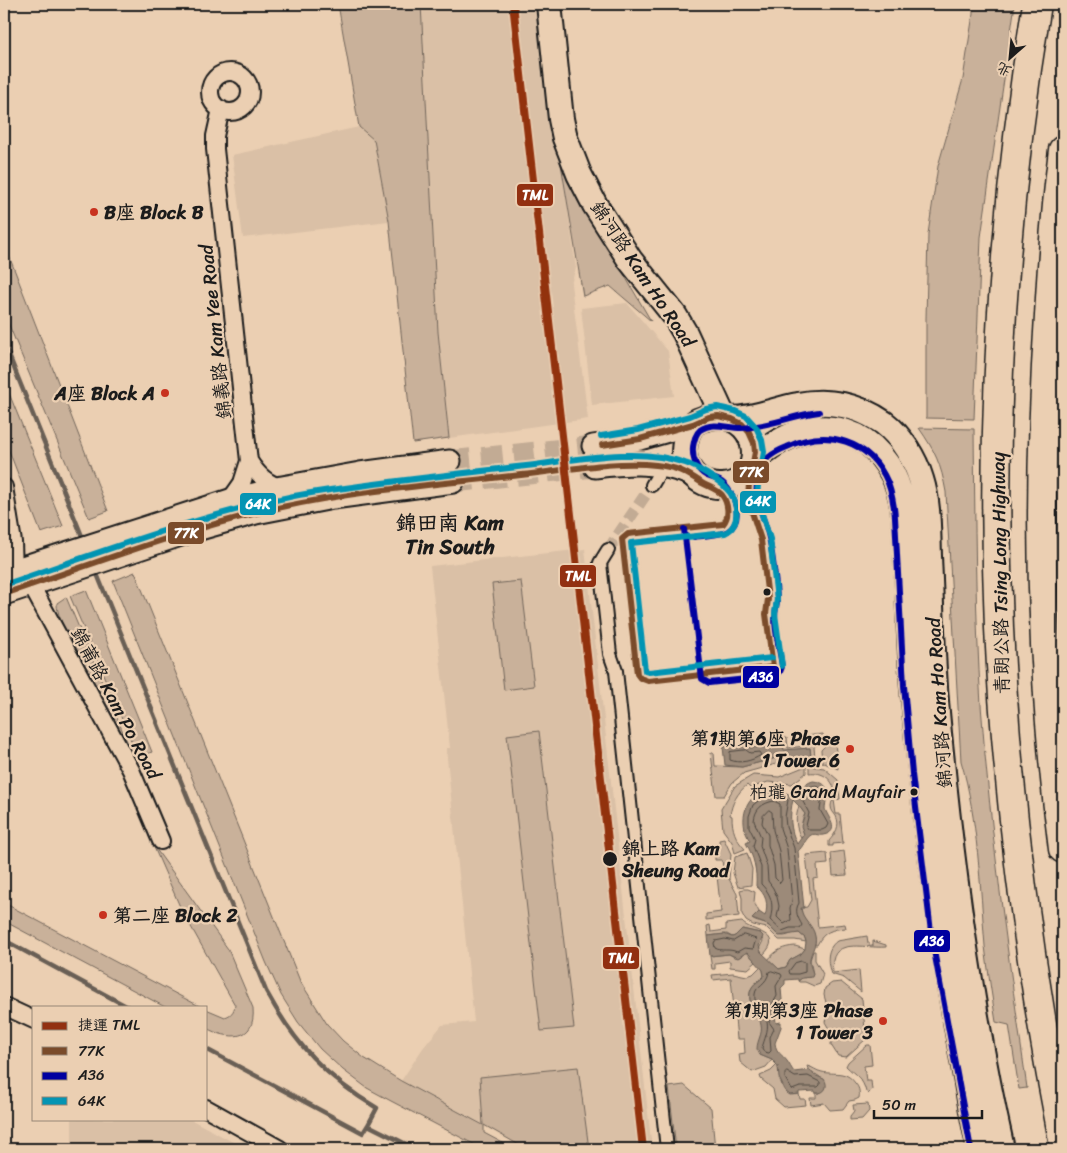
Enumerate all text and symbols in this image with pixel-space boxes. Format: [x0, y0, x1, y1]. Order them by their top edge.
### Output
north arrow [984, 32, 1034, 82]
text: 北 [992, 55, 1016, 83]
line badge: TML [516, 183, 554, 207]
text: TML [522, 183, 549, 208]
street label: 錦河路 Kam Ho Road [582, 194, 706, 356]
place label: B座 Block B [104, 196, 204, 229]
marker: B座 Block B [88, 206, 100, 218]
street label: 錦義路 Kam Yee Road [189, 241, 241, 421]
place label: A座 Block A [54, 377, 155, 410]
marker: A座 Block A [159, 387, 171, 399]
street label: 青朗公路 Tsing Long Highway [981, 451, 1019, 694]
line badge: 77K [732, 460, 770, 484]
text: 77K [739, 460, 765, 485]
text: 64K [744, 489, 772, 514]
line badge: 64K [739, 490, 777, 514]
line badge: 64K [239, 492, 277, 516]
text: 64K [244, 492, 272, 517]
district label: 錦田南 Kam Tin South [396, 504, 505, 566]
line badge: 77K [167, 521, 205, 545]
text: 77K [174, 521, 200, 546]
line badge: TML [559, 564, 597, 588]
text: TML [565, 564, 592, 589]
unlabelled marker [762, 587, 772, 597]
street label: 錦河路 Kam Ho Road [916, 615, 961, 789]
street label: 錦莆路 Kam Po Road [62, 621, 171, 787]
line badge: A36 [742, 665, 780, 689]
text: A36 [748, 665, 773, 690]
place label: 第1期第6座 Phase 1 Tower 6 [691, 722, 840, 777]
marker: 第1期第6座 Phase 1 Tower 6 [844, 743, 856, 755]
place label: 柏瓏 Grand Mayfair [750, 776, 907, 808]
marker: 柏瓏 Grand Mayfair [909, 787, 919, 797]
place label: 錦上路 Kam Sheung Road [621, 832, 731, 887]
marker: 錦上路 Kam Sheung Road [601, 850, 619, 868]
place label: 第二座 Block 2 [113, 899, 238, 932]
marker: 第二座 Block 2 [97, 909, 109, 921]
line badge: A36 [913, 929, 951, 953]
text: A36 [919, 929, 944, 954]
line badge: TML [602, 946, 640, 970]
text: TML [608, 946, 635, 971]
place label: 第1期第3座 Phase 1 Tower 3 [724, 994, 874, 1049]
legend [32, 1006, 208, 1120]
text: 捷運 TML [78, 1012, 140, 1038]
marker: 第1期第3座 Phase 1 Tower 3 [877, 1015, 889, 1027]
text: 77K [78, 1038, 105, 1064]
text: A36 [77, 1062, 105, 1088]
text: 64K [78, 1088, 106, 1114]
scale bar [874, 1088, 982, 1120]
text: 50 m [882, 1092, 917, 1118]

